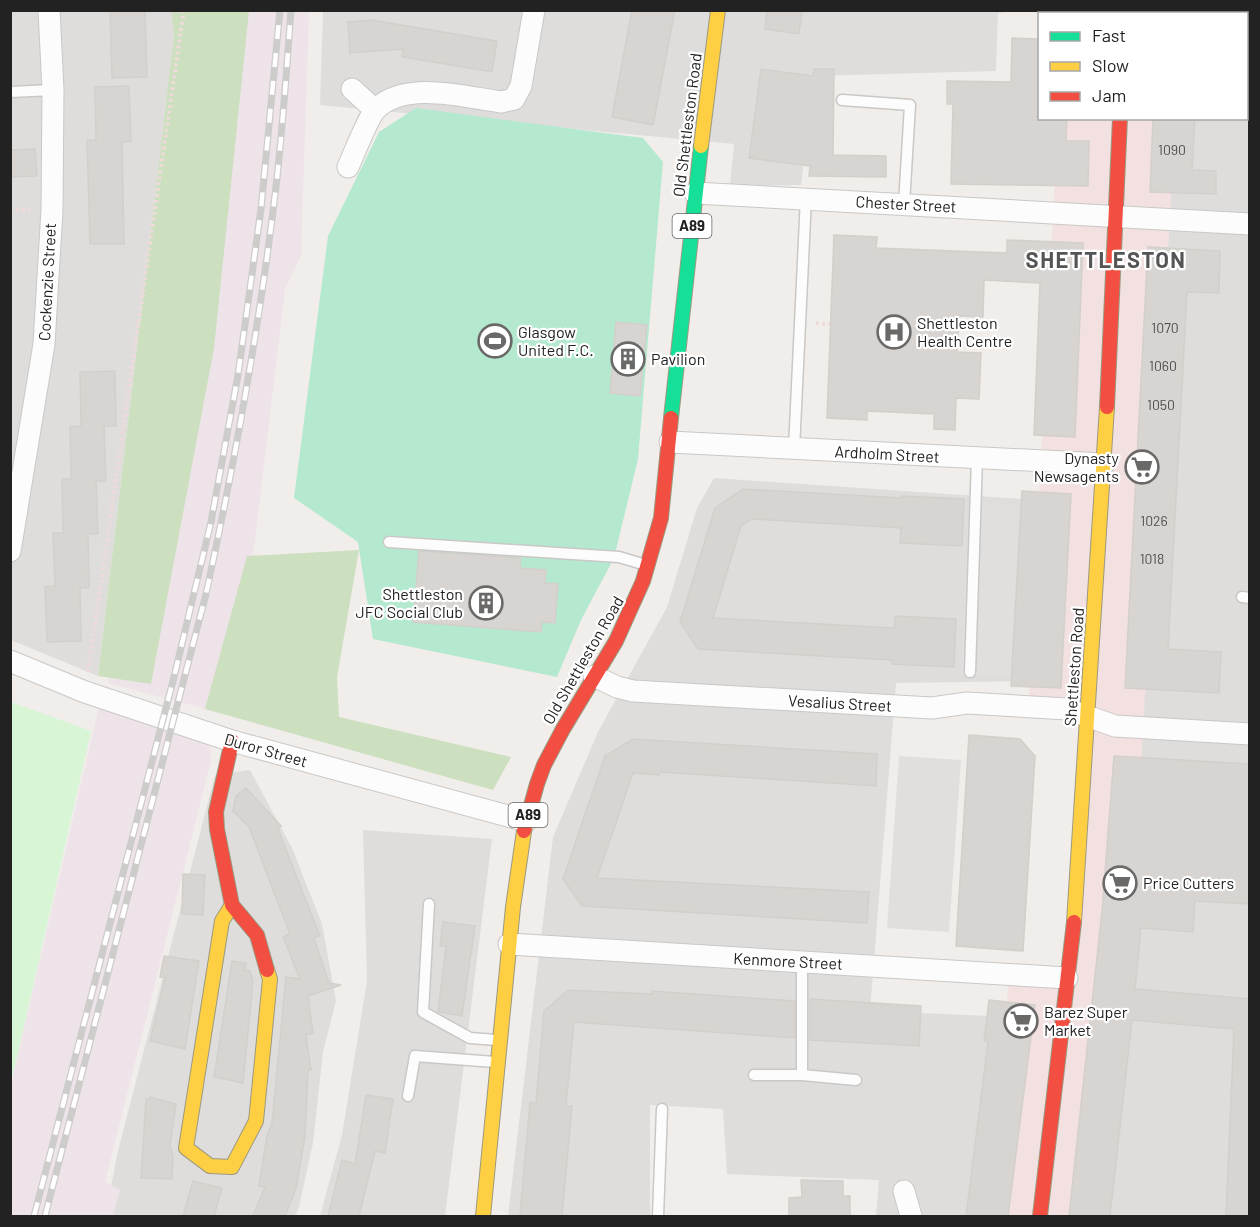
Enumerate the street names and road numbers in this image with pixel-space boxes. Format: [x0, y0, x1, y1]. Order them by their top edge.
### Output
street label: Old Shettleston Road [668, 52, 705, 198]
street label: Chester Street [855, 191, 957, 216]
road number: A89 [672, 214, 712, 238]
street label: Cockenzie Street [34, 222, 59, 341]
street label: Ardholm Street [834, 441, 940, 466]
street label: Old Shettleston Road [538, 592, 627, 727]
street label: Shettleston Road [1060, 607, 1087, 727]
street label: Vesalius Street [788, 690, 892, 715]
street label: Duror Street [222, 729, 310, 770]
road number: A89 [508, 803, 548, 827]
street label: Kenmore Street [733, 948, 843, 973]

